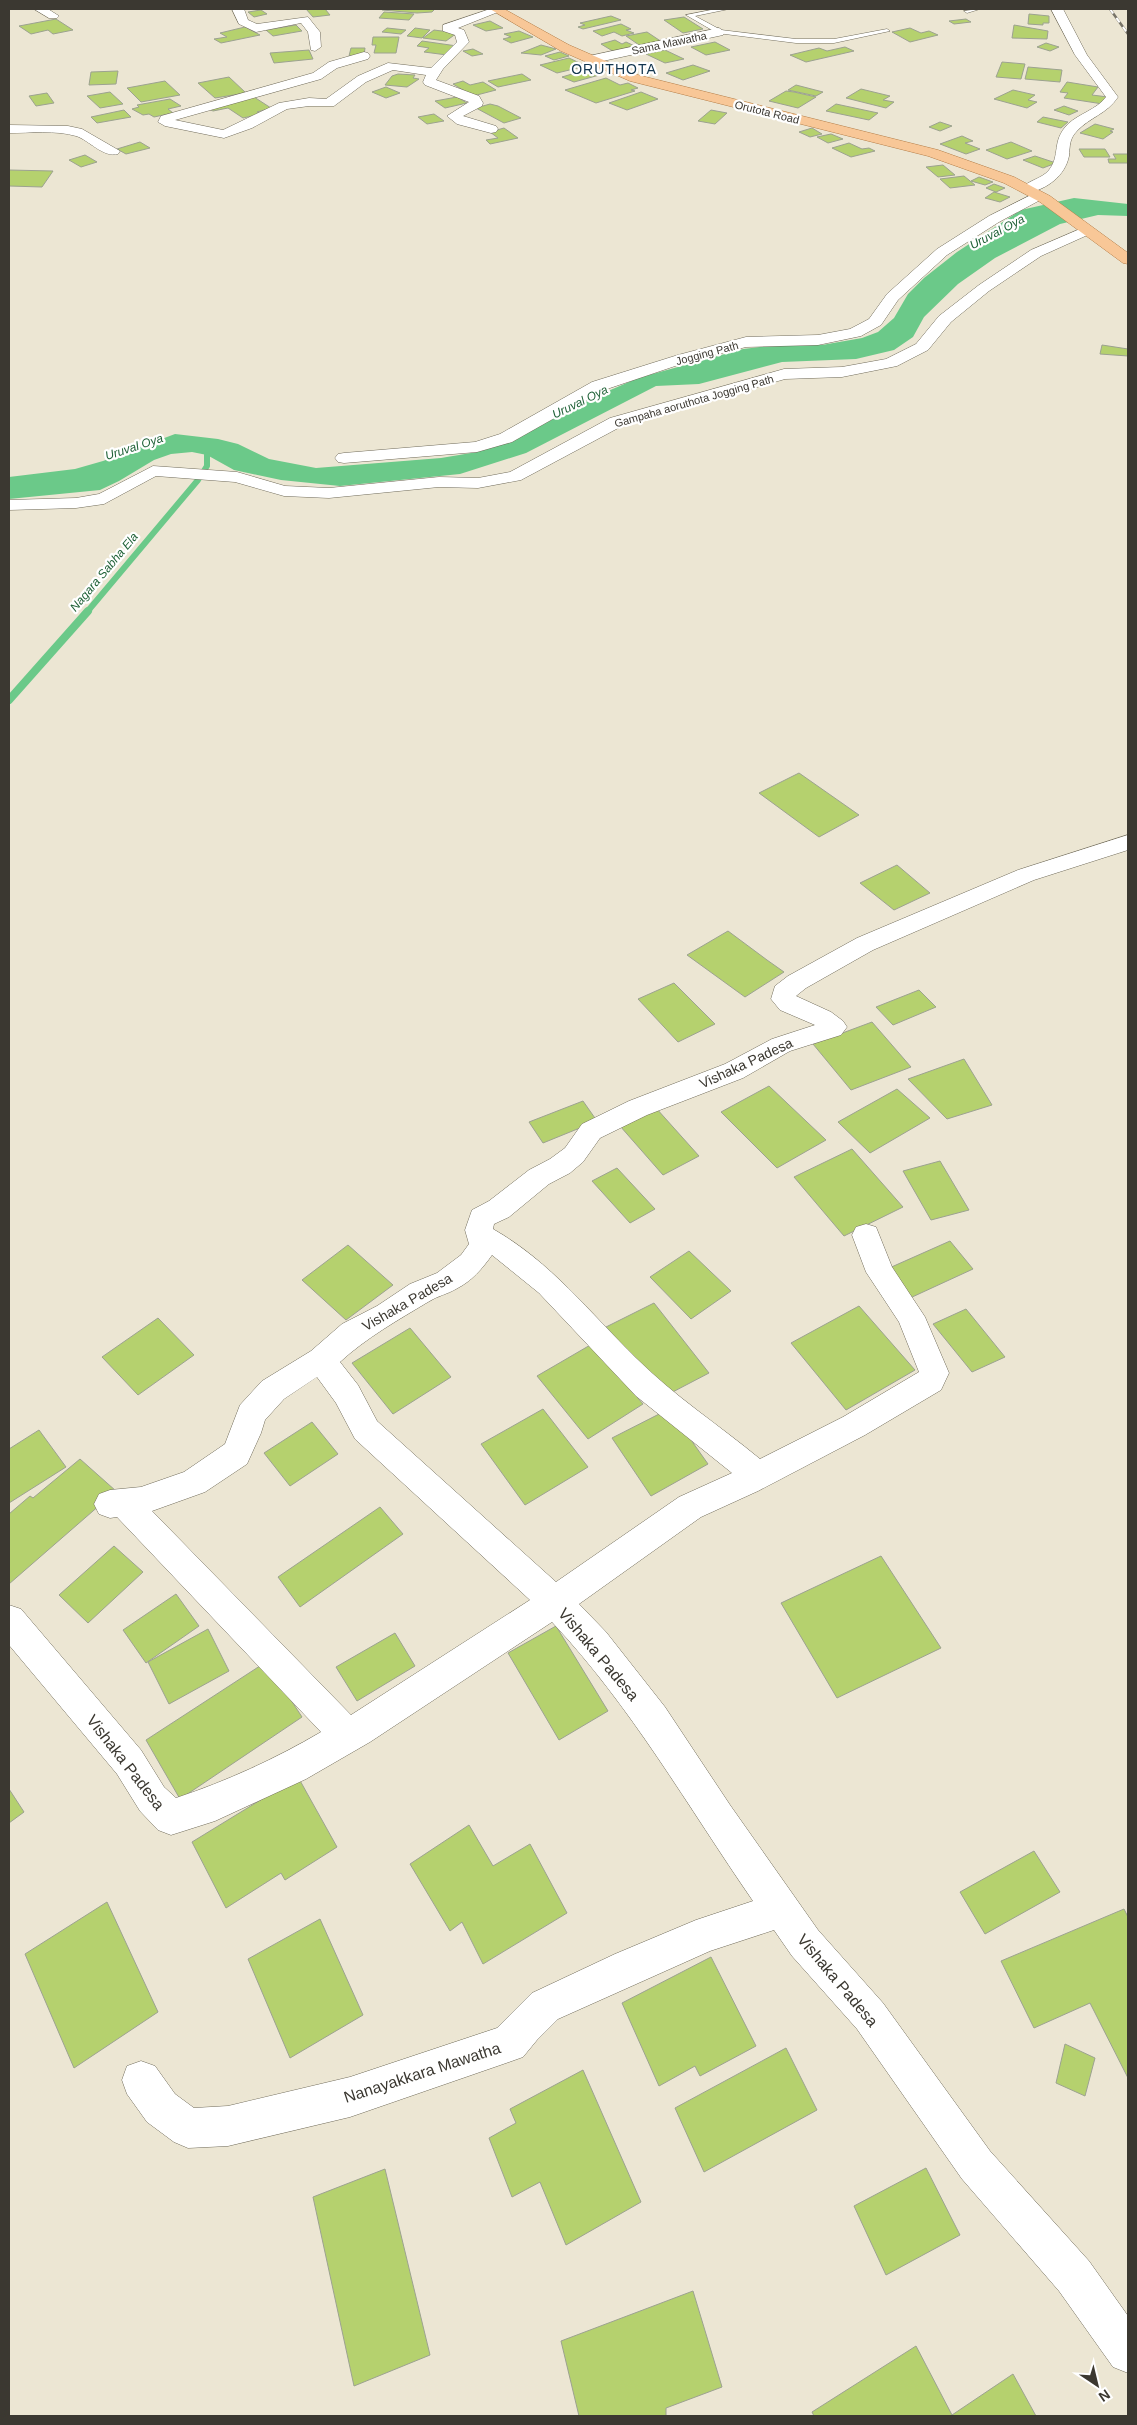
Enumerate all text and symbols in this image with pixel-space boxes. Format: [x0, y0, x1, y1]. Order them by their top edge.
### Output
street label: Sama Mawatha [630, 29, 708, 57]
district label: ORUTHOTA [571, 61, 657, 77]
street label: Orutota Road [734, 98, 800, 126]
water label: Uruval Oya [967, 212, 1027, 252]
street label: Jogging Path [674, 339, 740, 367]
street label: Gampaha aoruthota Jogging Path [613, 372, 775, 430]
water label: Uruval Oya [550, 382, 610, 421]
water label: Uruval Oya [103, 431, 165, 463]
water label: Nagara Sabha Ela [67, 530, 141, 614]
street label: Vishaka Padesa [697, 1034, 795, 1092]
street label: Vishaka Padesa [359, 1270, 455, 1334]
street label: Vishaka Padesa [555, 1605, 642, 1704]
street label: Vishaka Padesa [83, 1712, 168, 1813]
street label: Vishaka Padesa [794, 1931, 881, 2030]
street label: Nanayakkara Mawatha [342, 2039, 503, 2106]
north arrow [1072, 2360, 1122, 2410]
text: N [1096, 2386, 1113, 2405]

